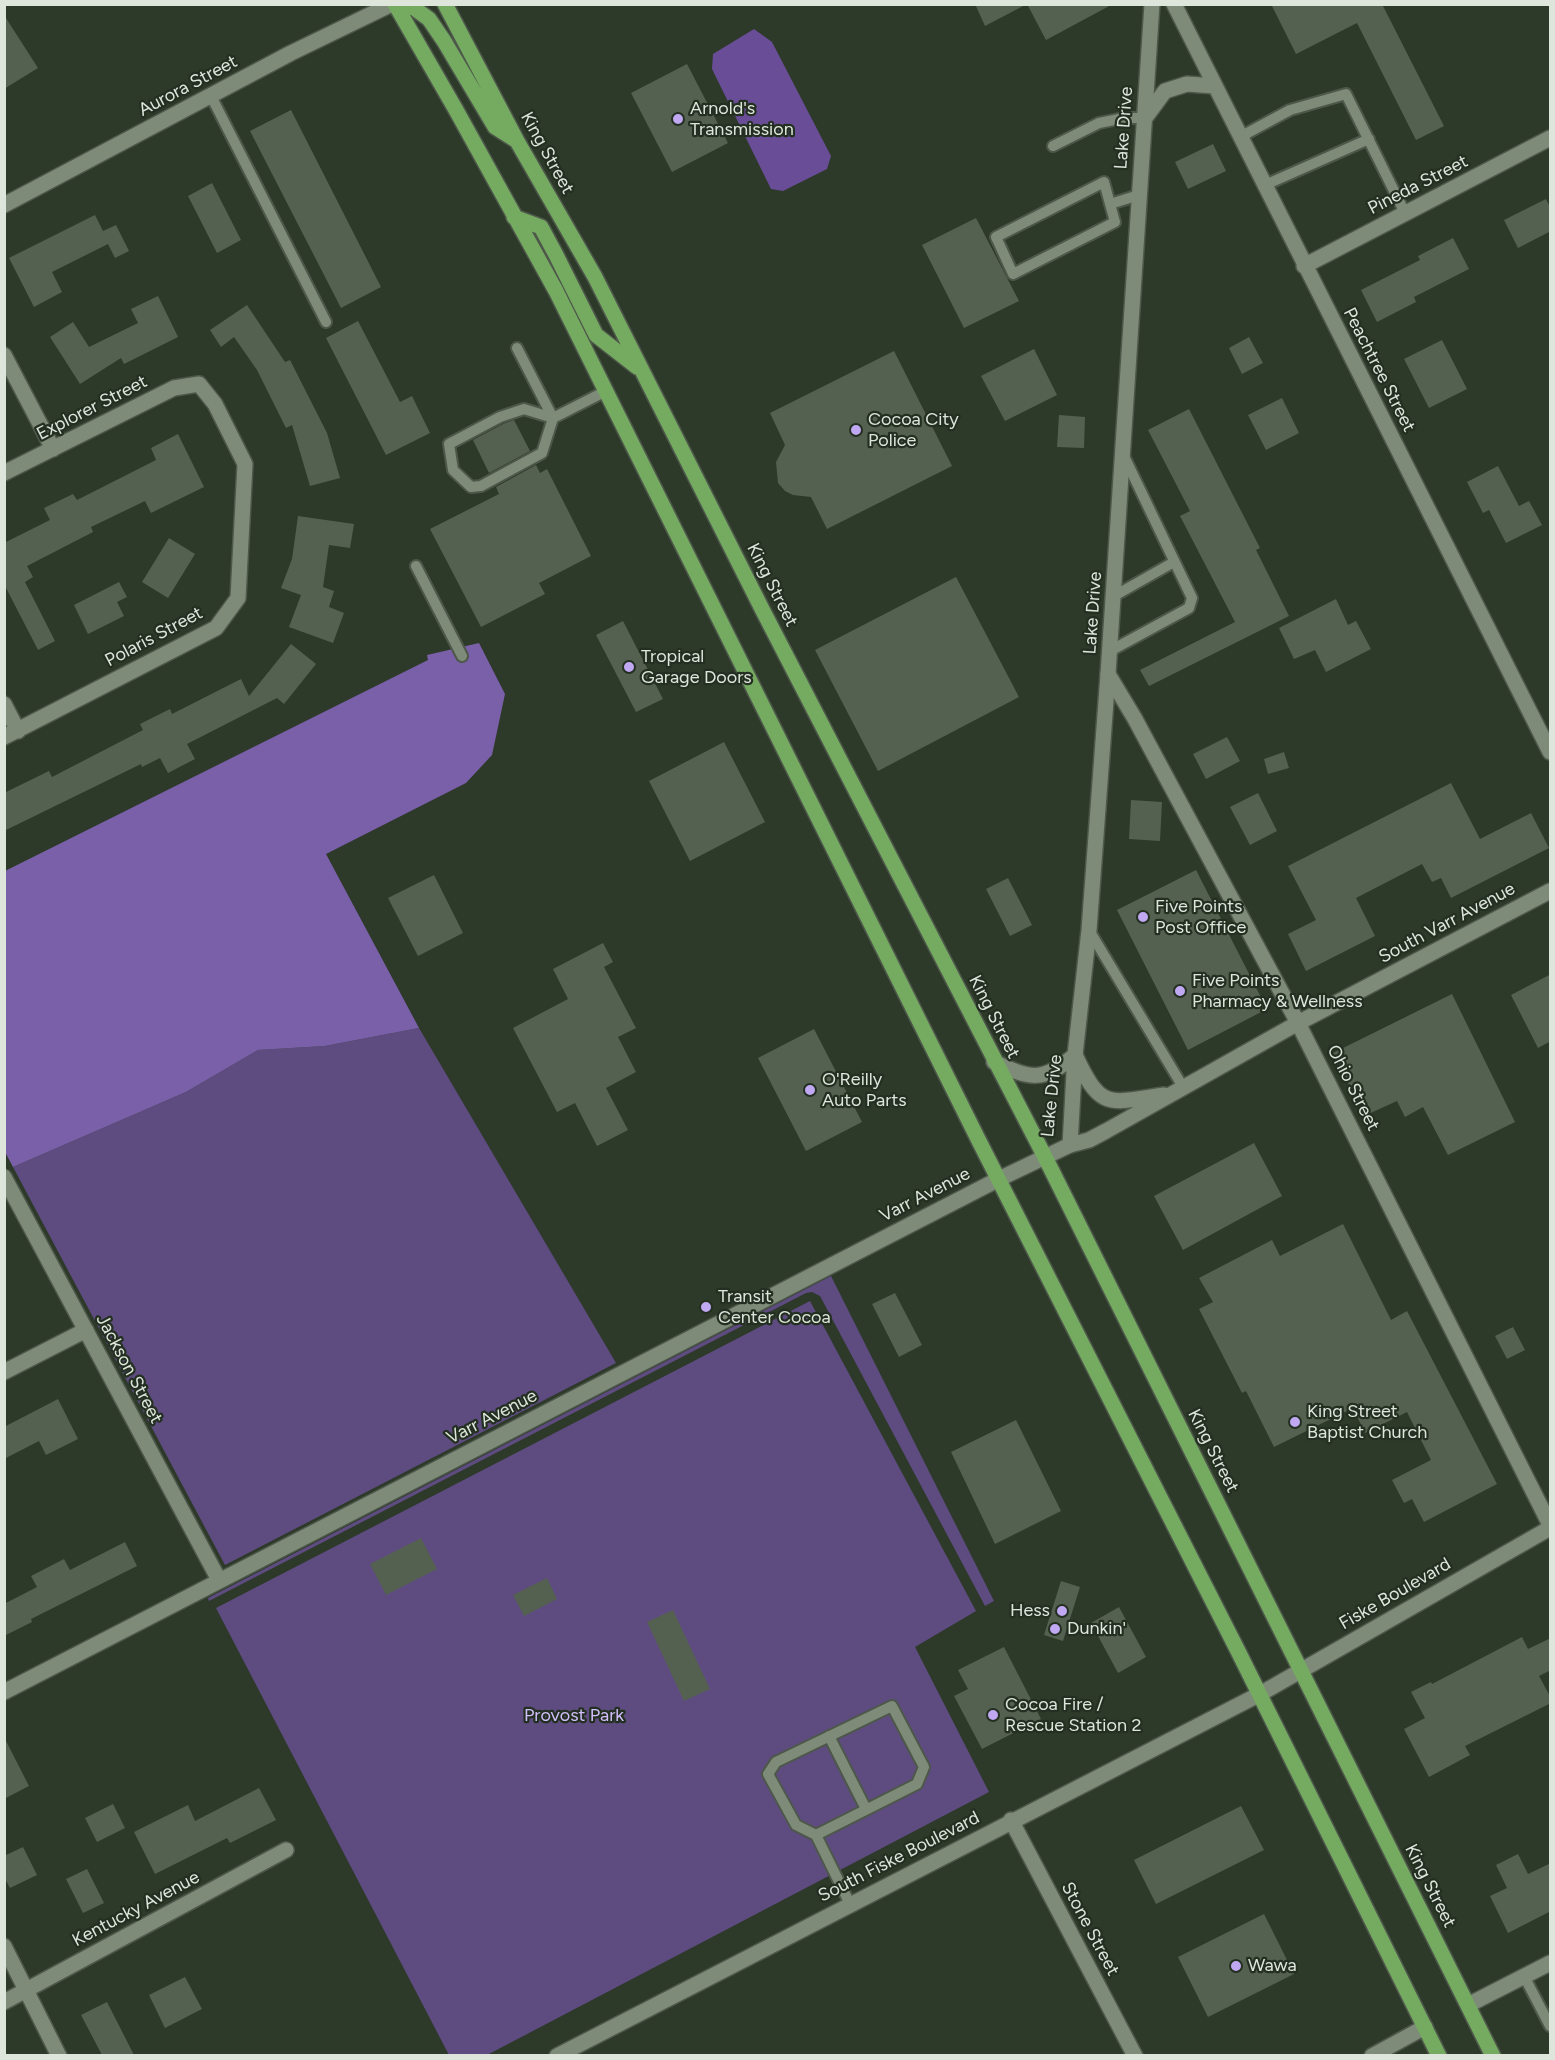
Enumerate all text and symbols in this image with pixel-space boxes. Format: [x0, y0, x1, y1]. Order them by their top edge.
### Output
street label: Aurora Street [135, 51, 241, 121]
street label: Lake Drive [1110, 86, 1138, 170]
place label: Arnold's Transmission [690, 98, 794, 140]
street label: King Street [516, 108, 578, 198]
marker: Arnold's Transmission [671, 112, 685, 126]
street label: Pineda Street [1365, 151, 1471, 219]
street label: Peachtree Street [1338, 304, 1420, 436]
street label: Explorer Street [33, 371, 151, 445]
place label: Cocoa City Police [868, 409, 959, 452]
marker: Cocoa City Police [849, 423, 863, 437]
street label: King Street [742, 540, 802, 630]
street label: Lake Drive [1079, 571, 1107, 655]
street label: Polaris Street [102, 602, 206, 672]
place label: Tropical Garage Doors [641, 646, 752, 688]
marker: Tropical Garage Doors [622, 660, 636, 674]
street label: South Varr Avenue [1375, 878, 1519, 968]
place label: Five Points Post Office [1155, 896, 1246, 938]
marker: Five Points Post Office [1136, 910, 1150, 924]
place label: Five Points Pharmacy & Wellness [1192, 970, 1363, 1012]
street label: King Street [964, 972, 1024, 1062]
marker: Five Points Pharmacy & Wellness [1173, 984, 1187, 998]
street label: Ohio Street [1322, 1041, 1384, 1135]
street label: Lake Drive [1037, 1054, 1067, 1138]
place label: O'Reilly Auto Parts [822, 1069, 907, 1112]
marker: O'Reilly Auto Parts [803, 1083, 817, 1097]
street label: Varr Avenue [876, 1163, 974, 1227]
place label: Transit Center Cocoa [718, 1286, 831, 1328]
marker: Transit Center Cocoa [699, 1300, 713, 1314]
street label: Jackson Street [91, 1311, 167, 1427]
street label: Varr Avenue [443, 1385, 541, 1449]
place label: King Street Baptist Church [1307, 1401, 1427, 1444]
street label: King Street [1183, 1406, 1243, 1496]
marker: King Street Baptist Church [1288, 1415, 1302, 1429]
street label: Fiske Boulevard [1335, 1553, 1455, 1635]
place label: Hess [1010, 1600, 1050, 1622]
marker: Hess [1055, 1604, 1069, 1618]
place label: Dunkin' [1067, 1618, 1126, 1640]
marker: Dunkin' [1048, 1622, 1062, 1636]
place label: Cocoa Fire / Rescue Station 2 [1005, 1694, 1142, 1736]
park label: Provost Park [524, 1705, 624, 1727]
marker: Cocoa Fire / Rescue Station 2 [986, 1708, 1000, 1722]
street label: South Fiske Boulevard [815, 1807, 983, 1907]
street label: King Street [1400, 1841, 1460, 1931]
street label: Kentucky Avenue [69, 1866, 203, 1952]
street label: Stone Street [1056, 1878, 1124, 1980]
place label: Wawa [1248, 1955, 1297, 1977]
marker: Wawa [1229, 1959, 1243, 1973]

